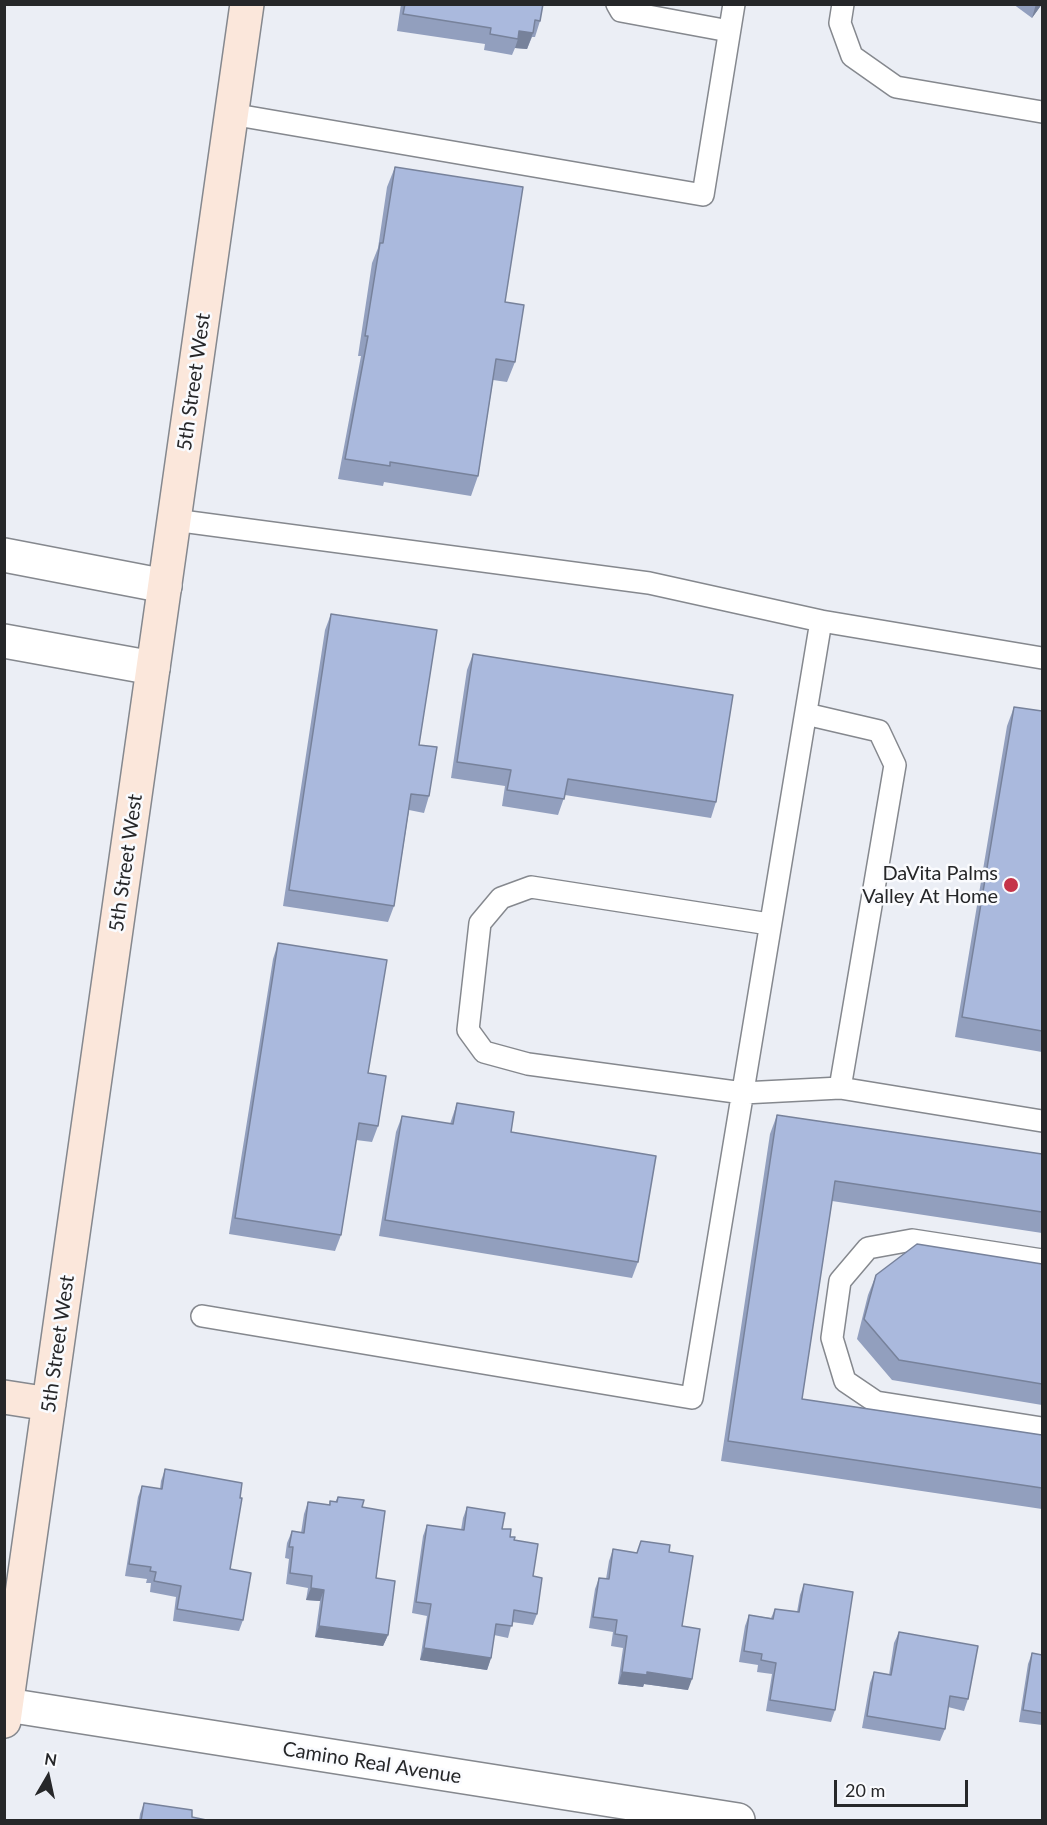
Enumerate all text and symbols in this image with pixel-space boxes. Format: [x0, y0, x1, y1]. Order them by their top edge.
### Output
street label: 5th Street West [172, 312, 216, 452]
street label: 5th Street West [104, 793, 148, 933]
place label: DaVita Palms Valley At Home [862, 862, 998, 909]
marker: DaVita Palms Valley At Home [1002, 876, 1020, 894]
street label: 5th Street West [36, 1274, 80, 1414]
street label: Camino Real Avenue [281, 1737, 463, 1789]
north arrow [18, 1747, 78, 1807]
text: N [43, 1748, 58, 1769]
scale bar [837, 1768, 970, 1806]
text: 20 m [845, 1779, 885, 1801]

